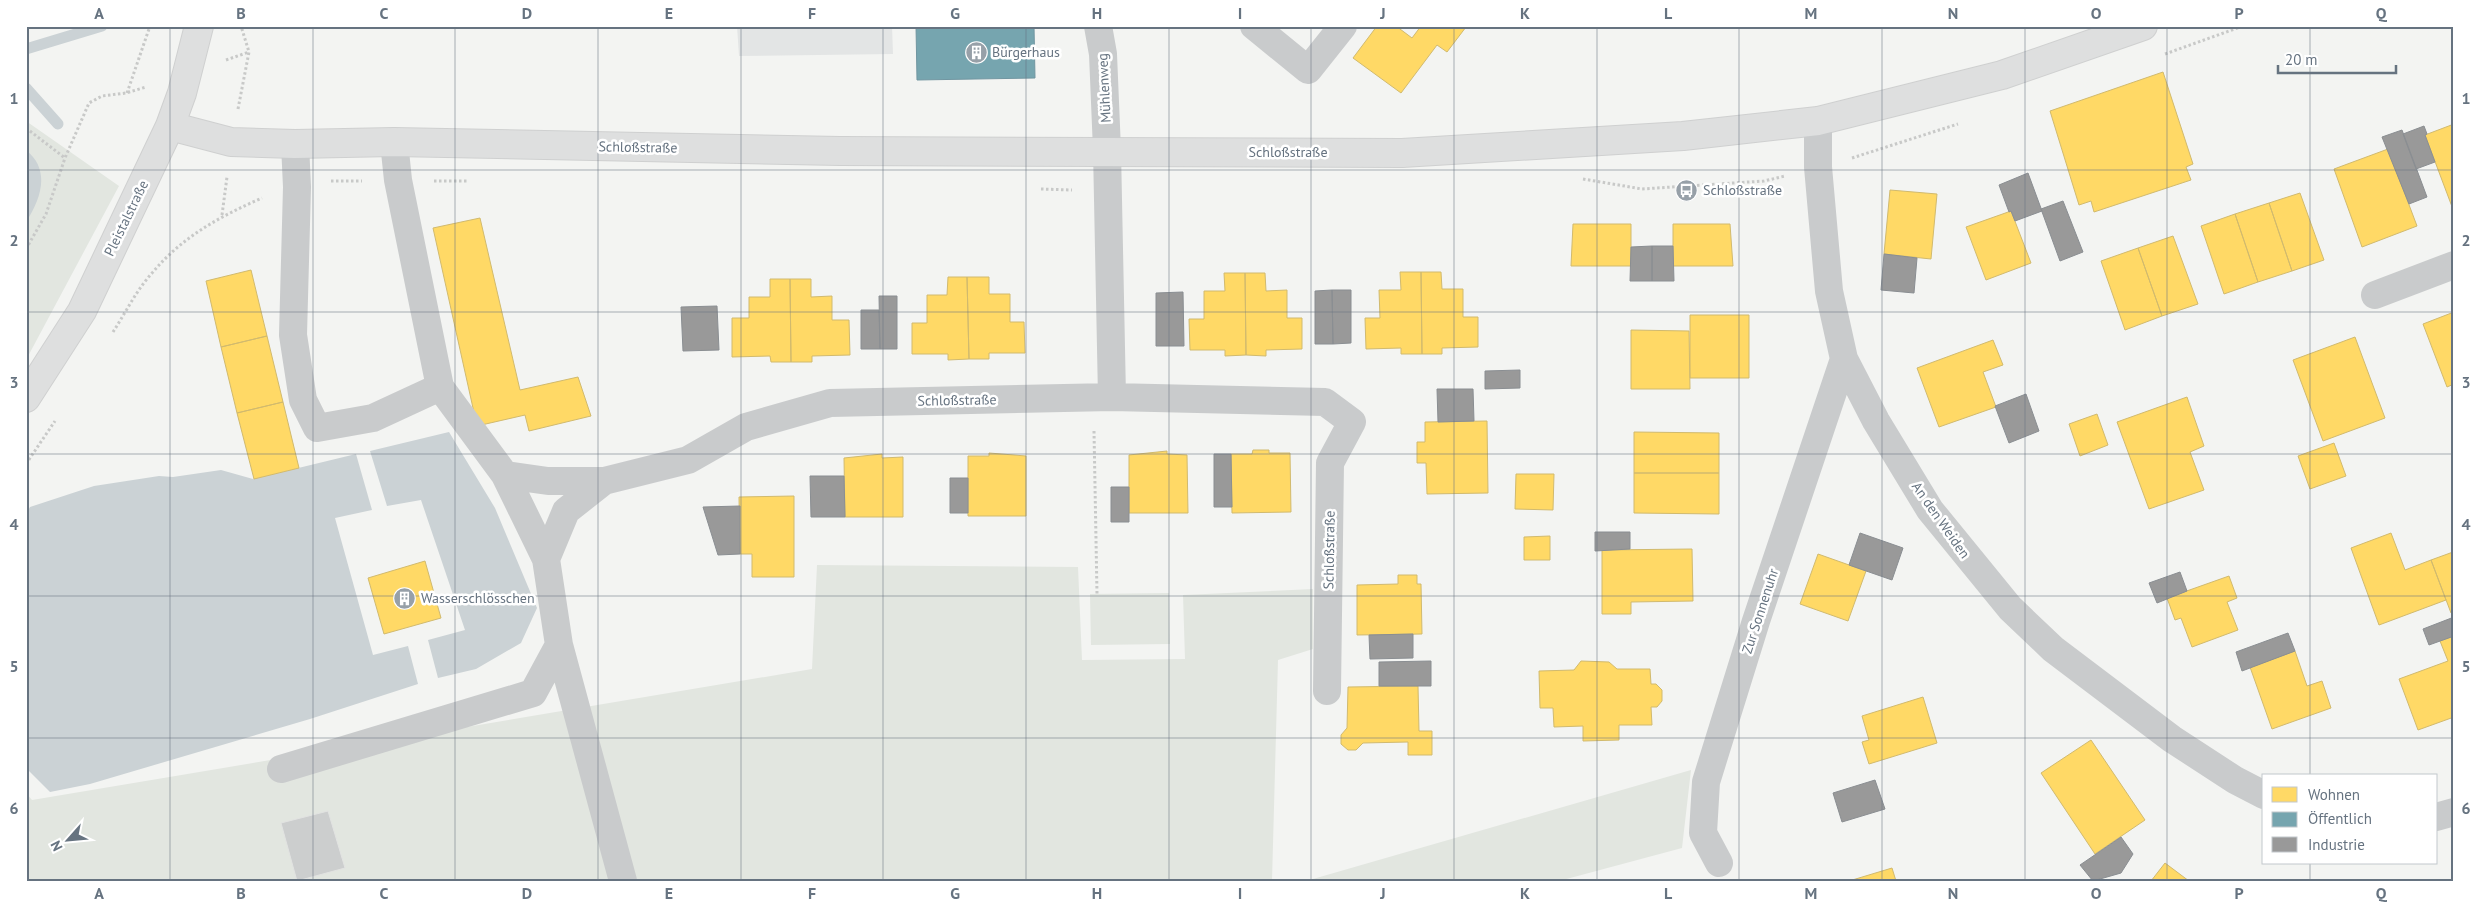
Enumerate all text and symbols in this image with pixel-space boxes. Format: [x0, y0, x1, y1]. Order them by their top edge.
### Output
text: A [94, 3, 104, 23]
text: B [236, 3, 246, 23]
text: C [380, 3, 389, 23]
text: D [522, 3, 532, 23]
text: E [665, 3, 673, 23]
text: F [808, 3, 816, 23]
text: G [950, 3, 960, 23]
text: H [1092, 3, 1102, 23]
text: I [1238, 3, 1242, 23]
text: J [1379, 3, 1386, 23]
text: K [1520, 3, 1530, 23]
text: L [1664, 3, 1673, 23]
text: M [1805, 3, 1817, 23]
text: N [1948, 3, 1958, 23]
text: O [2091, 3, 2102, 23]
text: P [2234, 3, 2244, 23]
text: Q [2376, 3, 2388, 23]
building icon: Bürgerhaus [964, 40, 988, 64]
scale bar [2278, 42, 2395, 74]
place label: Bürgerhaus [992, 43, 1060, 61]
text: 20 m [2285, 50, 2318, 69]
street label: Mühlenweg [1093, 53, 1115, 123]
text: 1 [9, 88, 19, 108]
text: 1 [2461, 88, 2471, 108]
street label: Schloßstraße [598, 137, 678, 157]
street label: Schloßstraße [1248, 143, 1328, 161]
street label: Pleistalstraße [100, 177, 152, 259]
bus stop icon: Schloßstraße [1675, 178, 1699, 202]
place label: Schloßstraße [1703, 181, 1782, 199]
text: 2 [9, 230, 19, 250]
text: 2 [2461, 230, 2471, 250]
text: 3 [9, 372, 19, 392]
text: 3 [2461, 372, 2471, 392]
street label: Schloßstraße [917, 390, 997, 410]
street label: An den Weiden [1908, 478, 1974, 562]
street label: Schloßstraße [1319, 510, 1339, 590]
text: 4 [9, 514, 19, 534]
text: 4 [2461, 514, 2471, 534]
street label: Zur Sonnenuhr [1738, 566, 1782, 656]
building icon: Wasserschlösschen [393, 586, 417, 610]
place label: Wasserschlösschen [421, 589, 535, 607]
text: 5 [9, 656, 19, 676]
text: 5 [2461, 656, 2471, 676]
legend [2262, 774, 2438, 864]
text: Wohnen [2308, 785, 2360, 804]
text: 6 [9, 798, 19, 818]
text: 6 [2461, 798, 2471, 818]
text: Öffentlich [2308, 809, 2372, 828]
north arrow [42, 814, 92, 864]
text: Industrie [2308, 835, 2365, 854]
text: N [46, 838, 67, 854]
text: A [94, 883, 104, 903]
text: B [236, 883, 246, 903]
text: C [380, 883, 389, 903]
text: D [522, 883, 532, 903]
text: E [665, 883, 673, 903]
text: F [808, 883, 816, 903]
text: G [950, 883, 960, 903]
text: H [1092, 883, 1102, 903]
text: I [1238, 883, 1242, 903]
text: J [1379, 883, 1386, 903]
text: K [1520, 883, 1530, 903]
text: L [1664, 883, 1673, 903]
text: M [1805, 883, 1817, 903]
text: N [1948, 883, 1958, 903]
text: O [2091, 883, 2102, 903]
text: P [2234, 883, 2244, 903]
text: Q [2376, 883, 2388, 903]

